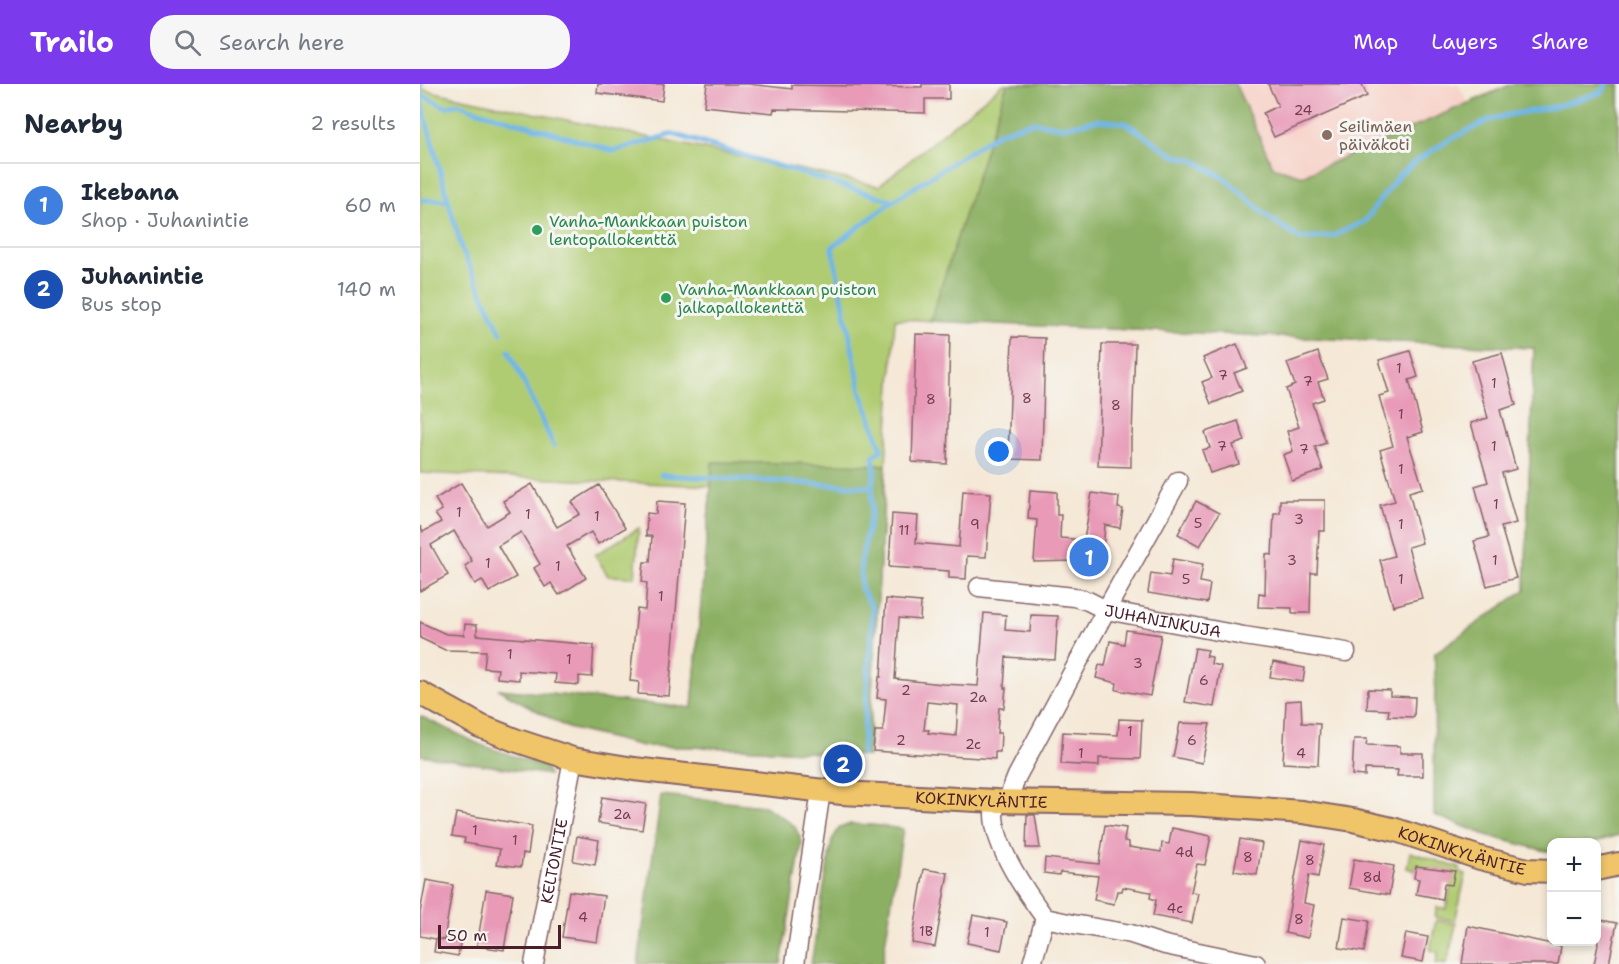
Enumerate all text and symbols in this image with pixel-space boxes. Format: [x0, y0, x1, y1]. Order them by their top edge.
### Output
search box [150, 15, 570, 69]
text: Trailo [30, 23, 114, 61]
icon: search [171, 26, 204, 59]
text: Search here [219, 28, 345, 57]
text: Map [1353, 28, 1398, 56]
text: Layers [1431, 28, 1498, 56]
text: Share [1531, 28, 1589, 56]
house number: 24 [1294, 101, 1313, 119]
text: Nearby [24, 106, 123, 141]
text: 2 results [310, 110, 396, 136]
place label: Seilimäen päiväkoti [1339, 116, 1412, 155]
marker: Seilimäen päiväkoti [1320, 128, 1334, 142]
text: Ikebana [81, 178, 179, 207]
text: 1 [39, 192, 48, 218]
text: 60 m [344, 192, 396, 218]
text: Shop · Juhanintie [81, 207, 249, 233]
place label: Vanha-Mankkaan puiston lentopallokenttä [549, 211, 748, 250]
marker: Vanha-Mankkaan puiston lentopallokenttä [530, 223, 544, 237]
text: Juhanintie [81, 262, 204, 291]
text: 2 [37, 276, 51, 302]
text: 140 m [337, 276, 396, 302]
place label: Vanha-Mankkaan puiston jalkapallokenttä [677, 279, 877, 318]
text: Bus stop [81, 291, 162, 317]
marker: Vanha-Mankkaan puiston jalkapallokenttä [659, 291, 673, 305]
house number: 1 [1396, 359, 1402, 377]
house number: 7 [1218, 366, 1228, 384]
house number: 7 [1303, 372, 1313, 390]
house number: 1 [1491, 374, 1497, 392]
house number: 8 [1022, 389, 1032, 407]
house number: 8 [926, 390, 936, 408]
house number: 8 [1111, 396, 1121, 414]
house number: 1 [1398, 405, 1404, 423]
your location [984, 437, 1013, 466]
house number: 7 [1217, 437, 1227, 455]
house number: 1 [1491, 437, 1497, 455]
house number: 7 [1299, 440, 1309, 458]
house number: 1 [1398, 460, 1404, 478]
house number: 1 [1493, 495, 1499, 513]
house number: 1 [456, 503, 462, 521]
house number: 1 [525, 505, 531, 523]
house number: 1 [594, 507, 600, 525]
house number: 3 [1294, 510, 1304, 528]
house number: 5 [1194, 514, 1202, 532]
house number: 9 [970, 515, 980, 533]
house number: 1 [1398, 515, 1404, 533]
house number: 11 [898, 521, 910, 539]
pin: 1 [1070, 534, 1108, 580]
house number: 3 [1287, 551, 1297, 569]
house number: 1 [1492, 551, 1498, 569]
house number: 1 [485, 554, 491, 572]
house number: 1 [555, 557, 561, 575]
house number: 5 [1182, 570, 1190, 588]
house number: 1 [1398, 570, 1404, 588]
house number: 1 [658, 587, 664, 605]
street label: JUHANINKUJA [1103, 599, 1223, 642]
house number: 1 [507, 645, 513, 663]
house number: 1 [566, 650, 572, 668]
house number: 3 [1133, 654, 1143, 672]
house number: 6 [1199, 671, 1209, 689]
house number: 2 [901, 681, 911, 699]
house number: 2a [969, 688, 987, 706]
house number: 1 [1127, 722, 1133, 740]
house number: 2 [896, 731, 906, 749]
house number: 6 [1187, 731, 1197, 749]
house number: 2c [965, 735, 981, 753]
pin: 2 [824, 742, 862, 786]
house number: 1 [1078, 744, 1084, 762]
house number: 4 [1296, 744, 1306, 762]
street label: KOKINKYLÄNTIE [915, 786, 1048, 812]
house number: 2a [613, 805, 631, 823]
street label: KELTONTIE [535, 816, 572, 905]
house number: 1 [472, 821, 478, 839]
street label: KOKINKYLÄNTIE [1396, 821, 1528, 880]
house number: 1 [512, 831, 518, 849]
map controls [1547, 838, 1601, 946]
button: + [1547, 838, 1601, 892]
house number: 4d [1175, 843, 1193, 861]
house number: 8 [1243, 848, 1253, 866]
house number: 8 [1305, 851, 1315, 869]
house number: 8d [1363, 868, 1381, 886]
button: − [1547, 892, 1601, 946]
house number: 4c [1167, 899, 1183, 917]
house number: 4 [578, 908, 588, 926]
house number: 8 [1294, 910, 1304, 928]
scale bar [438, 922, 561, 950]
house number: 1B [919, 922, 933, 940]
house number: 1 [984, 923, 990, 941]
text: 50 m [447, 925, 487, 946]

